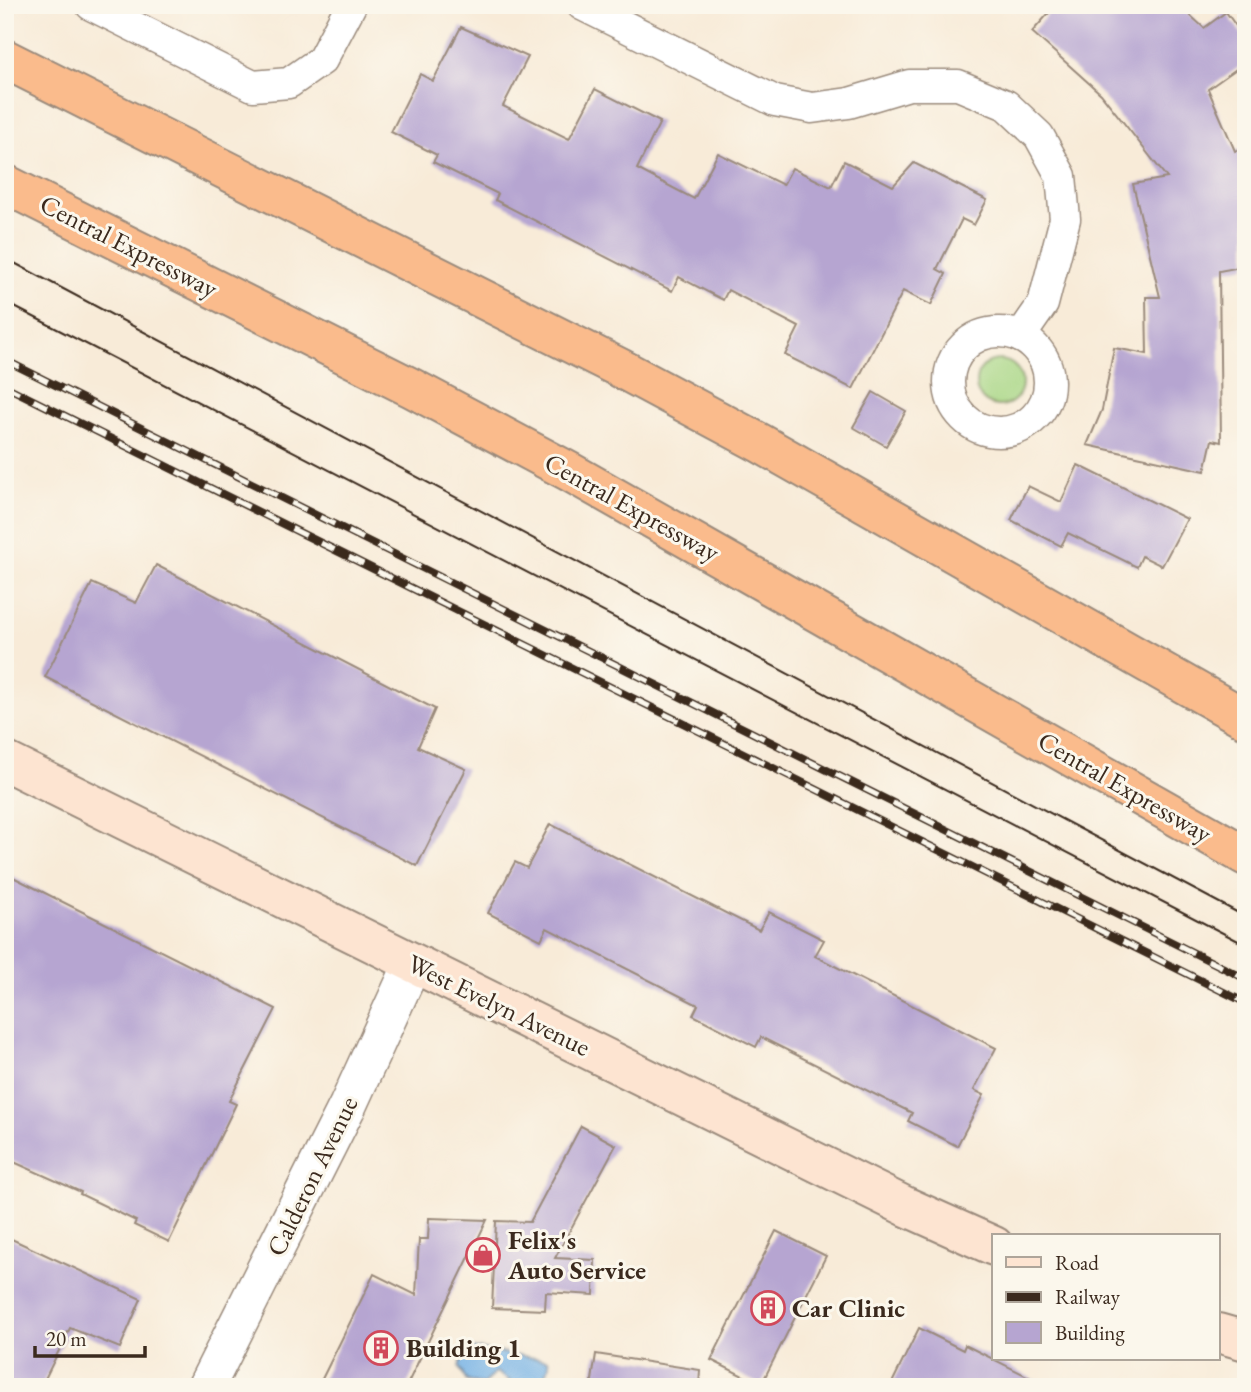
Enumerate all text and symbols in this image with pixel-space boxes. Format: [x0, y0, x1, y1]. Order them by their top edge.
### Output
street label: Central Expressway [34, 187, 224, 306]
street label: Central Expressway [539, 445, 726, 569]
street label: Central Expressway [1032, 724, 1218, 851]
street label: West Evelyn Avenue [402, 946, 596, 1064]
street label: Calderon Avenue [259, 1091, 365, 1261]
place label: Felix's Auto Service [507, 1223, 646, 1287]
legend [992, 1234, 1220, 1360]
shop icon: Felix's Auto Service [464, 1236, 502, 1274]
text: Road [1055, 1249, 1099, 1276]
text: Railway [1055, 1283, 1121, 1310]
building icon: Car Clinic [749, 1289, 787, 1327]
place label: Car Clinic [792, 1291, 905, 1325]
scale bar [35, 1315, 145, 1359]
text: Building [1055, 1319, 1125, 1346]
text: 20 m [46, 1325, 87, 1352]
building icon: Building 1 [362, 1329, 400, 1367]
place label: Building 1 [406, 1331, 521, 1365]

